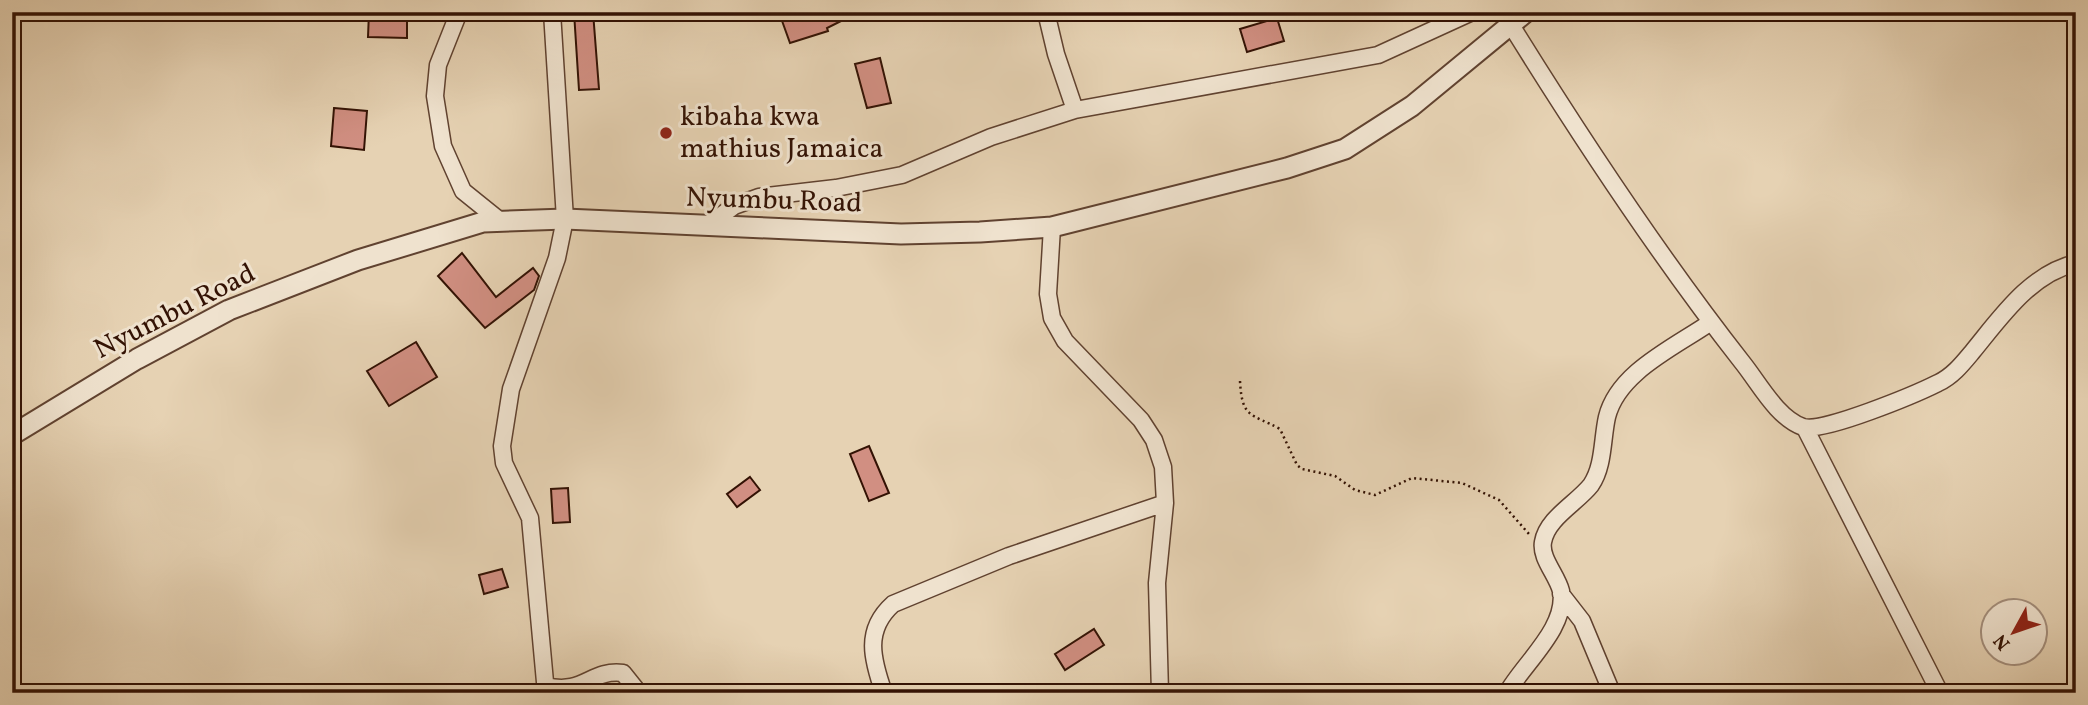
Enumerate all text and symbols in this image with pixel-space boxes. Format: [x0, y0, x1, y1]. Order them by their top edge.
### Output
place label: kibaha kwa mathius Jamaica [680, 98, 883, 169]
marker: kibaha kwa mathius Jamaica [658, 125, 674, 141]
street label: Nyumbu Road [685, 178, 863, 224]
street label: Nyumbu Road [88, 255, 262, 369]
north arrow [1980, 596, 2050, 666]
text: N [1988, 628, 2017, 655]

